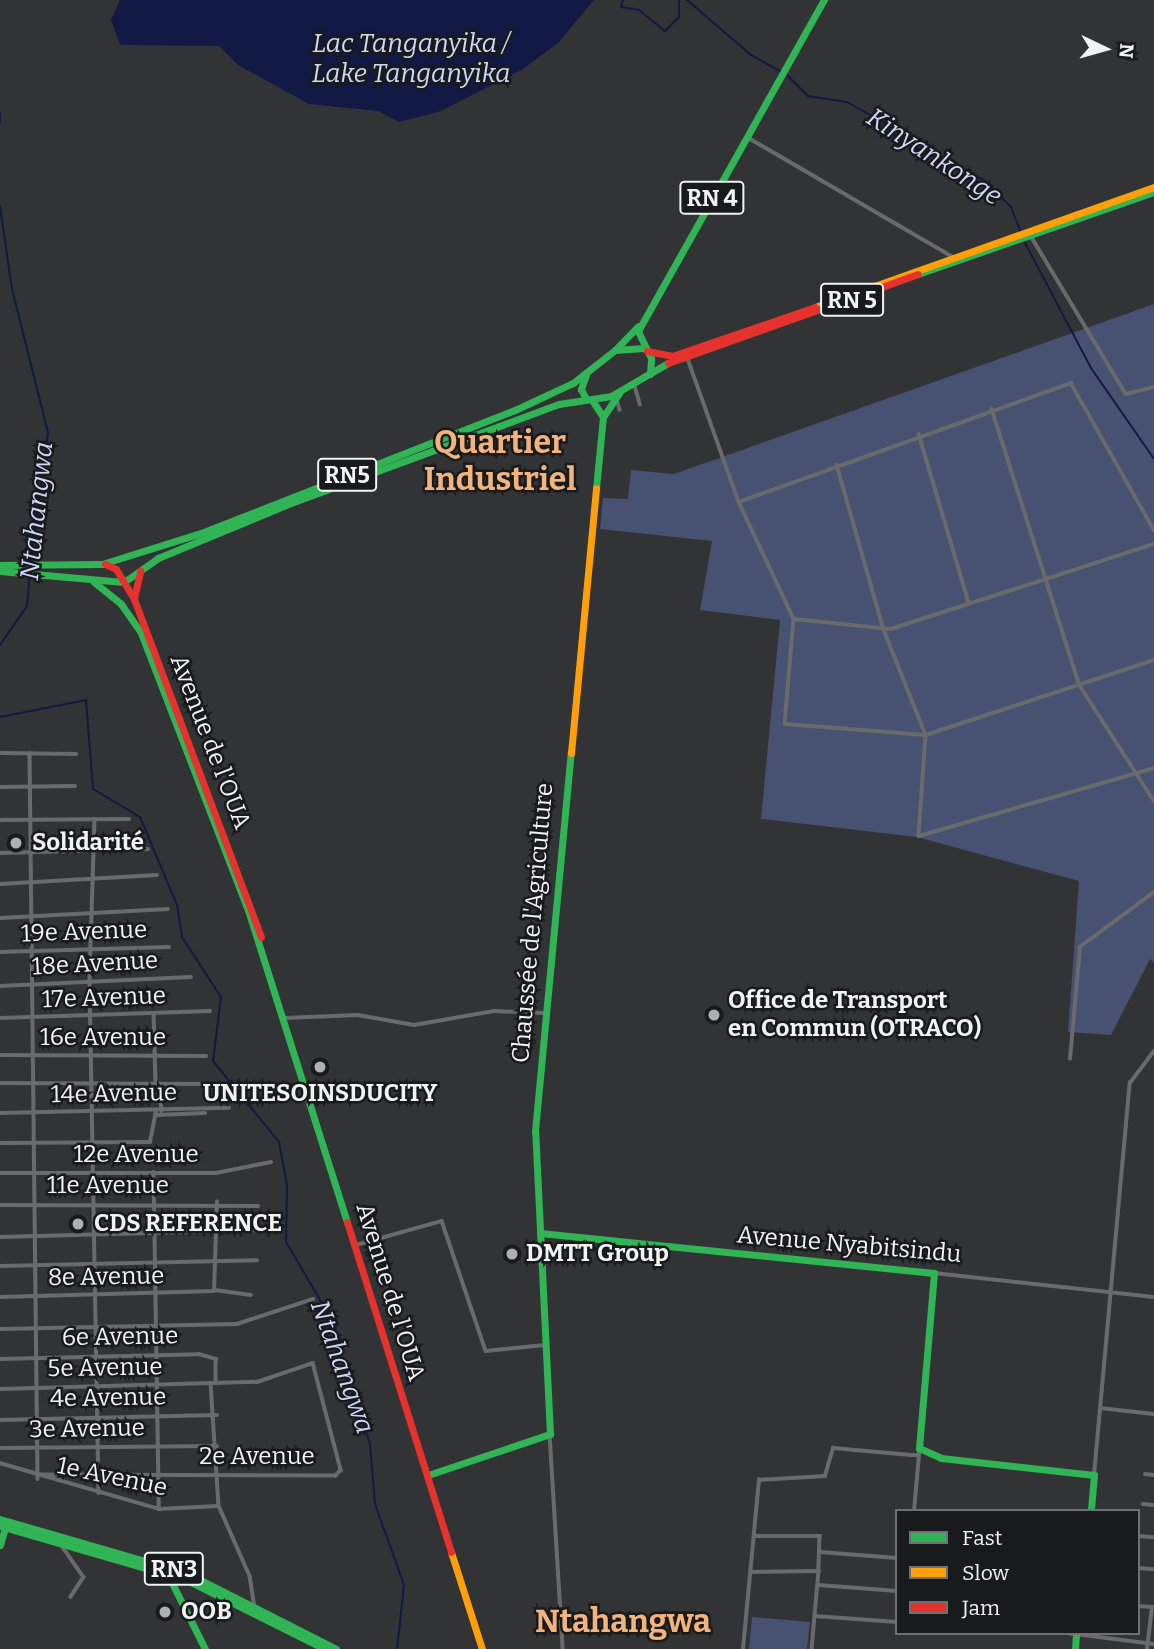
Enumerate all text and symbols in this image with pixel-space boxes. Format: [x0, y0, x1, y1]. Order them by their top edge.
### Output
north arrow [1070, 14, 1140, 84]
water label: Lac Tanganyika / Lake Tanganyika [312, 28, 510, 90]
text: N [1114, 43, 1139, 59]
water label: Kinyankonge [861, 102, 1007, 212]
road number: RN 4 [679, 178, 745, 218]
road number: RN 5 [819, 280, 885, 320]
district label: Quartier Industriel [424, 424, 576, 499]
water label: Ntahangwa [14, 440, 60, 582]
road number: RN5 [316, 456, 378, 495]
street label: Avenue de l'OUA [164, 651, 256, 833]
street label: Chaussée de l'Agriculture [506, 782, 560, 1064]
place label: Solidarité [32, 829, 144, 857]
marker: Solidarité [6, 833, 26, 853]
street label: 19e Avenue [20, 915, 148, 949]
street label: 18e Avenue [31, 946, 159, 982]
street label: 17e Avenue [42, 981, 166, 1015]
place label: Office de Transport en Commun (OTRACO) [728, 987, 981, 1043]
marker: Office de Transport en Commun (OTRACO) [706, 1007, 722, 1023]
street label: 16e Avenue [40, 1024, 166, 1052]
marker: UNITESOINSDUCITY [310, 1057, 330, 1077]
street label: 14e Avenue [51, 1079, 177, 1109]
place label: UNITESOINSDUCITY [203, 1080, 437, 1108]
street label: 12e Avenue [73, 1141, 199, 1169]
street label: 11e Avenue [47, 1172, 169, 1200]
street label: Avenue de l'OUA [349, 1200, 431, 1384]
place label: CDS REFERENCE [94, 1210, 282, 1238]
marker: CDS REFERENCE [68, 1214, 88, 1234]
street label: Avenue Nyabitsindu [736, 1221, 962, 1269]
place label: DMTT Group [526, 1240, 669, 1268]
marker: DMTT Group [504, 1246, 520, 1262]
street label: 8e Avenue [48, 1262, 164, 1292]
water label: Ntahangwa [304, 1296, 380, 1438]
street label: 6e Avenue [62, 1322, 178, 1352]
street label: 5e Avenue [47, 1353, 163, 1383]
street label: 4e Avenue [50, 1383, 166, 1413]
street label: 3e Avenue [29, 1414, 145, 1444]
street label: 2e Avenue [199, 1443, 315, 1471]
street label: 1e Avenue [54, 1451, 170, 1503]
legend [895, 1509, 1140, 1635]
text: Fast [962, 1525, 1002, 1551]
road number: RN3 [142, 1550, 206, 1588]
text: Slow [962, 1560, 1009, 1586]
text: Jam [962, 1595, 1000, 1621]
place label: OOB [181, 1598, 232, 1626]
marker: OOB [155, 1602, 175, 1622]
district label: Ntahangwa [535, 1602, 711, 1640]

